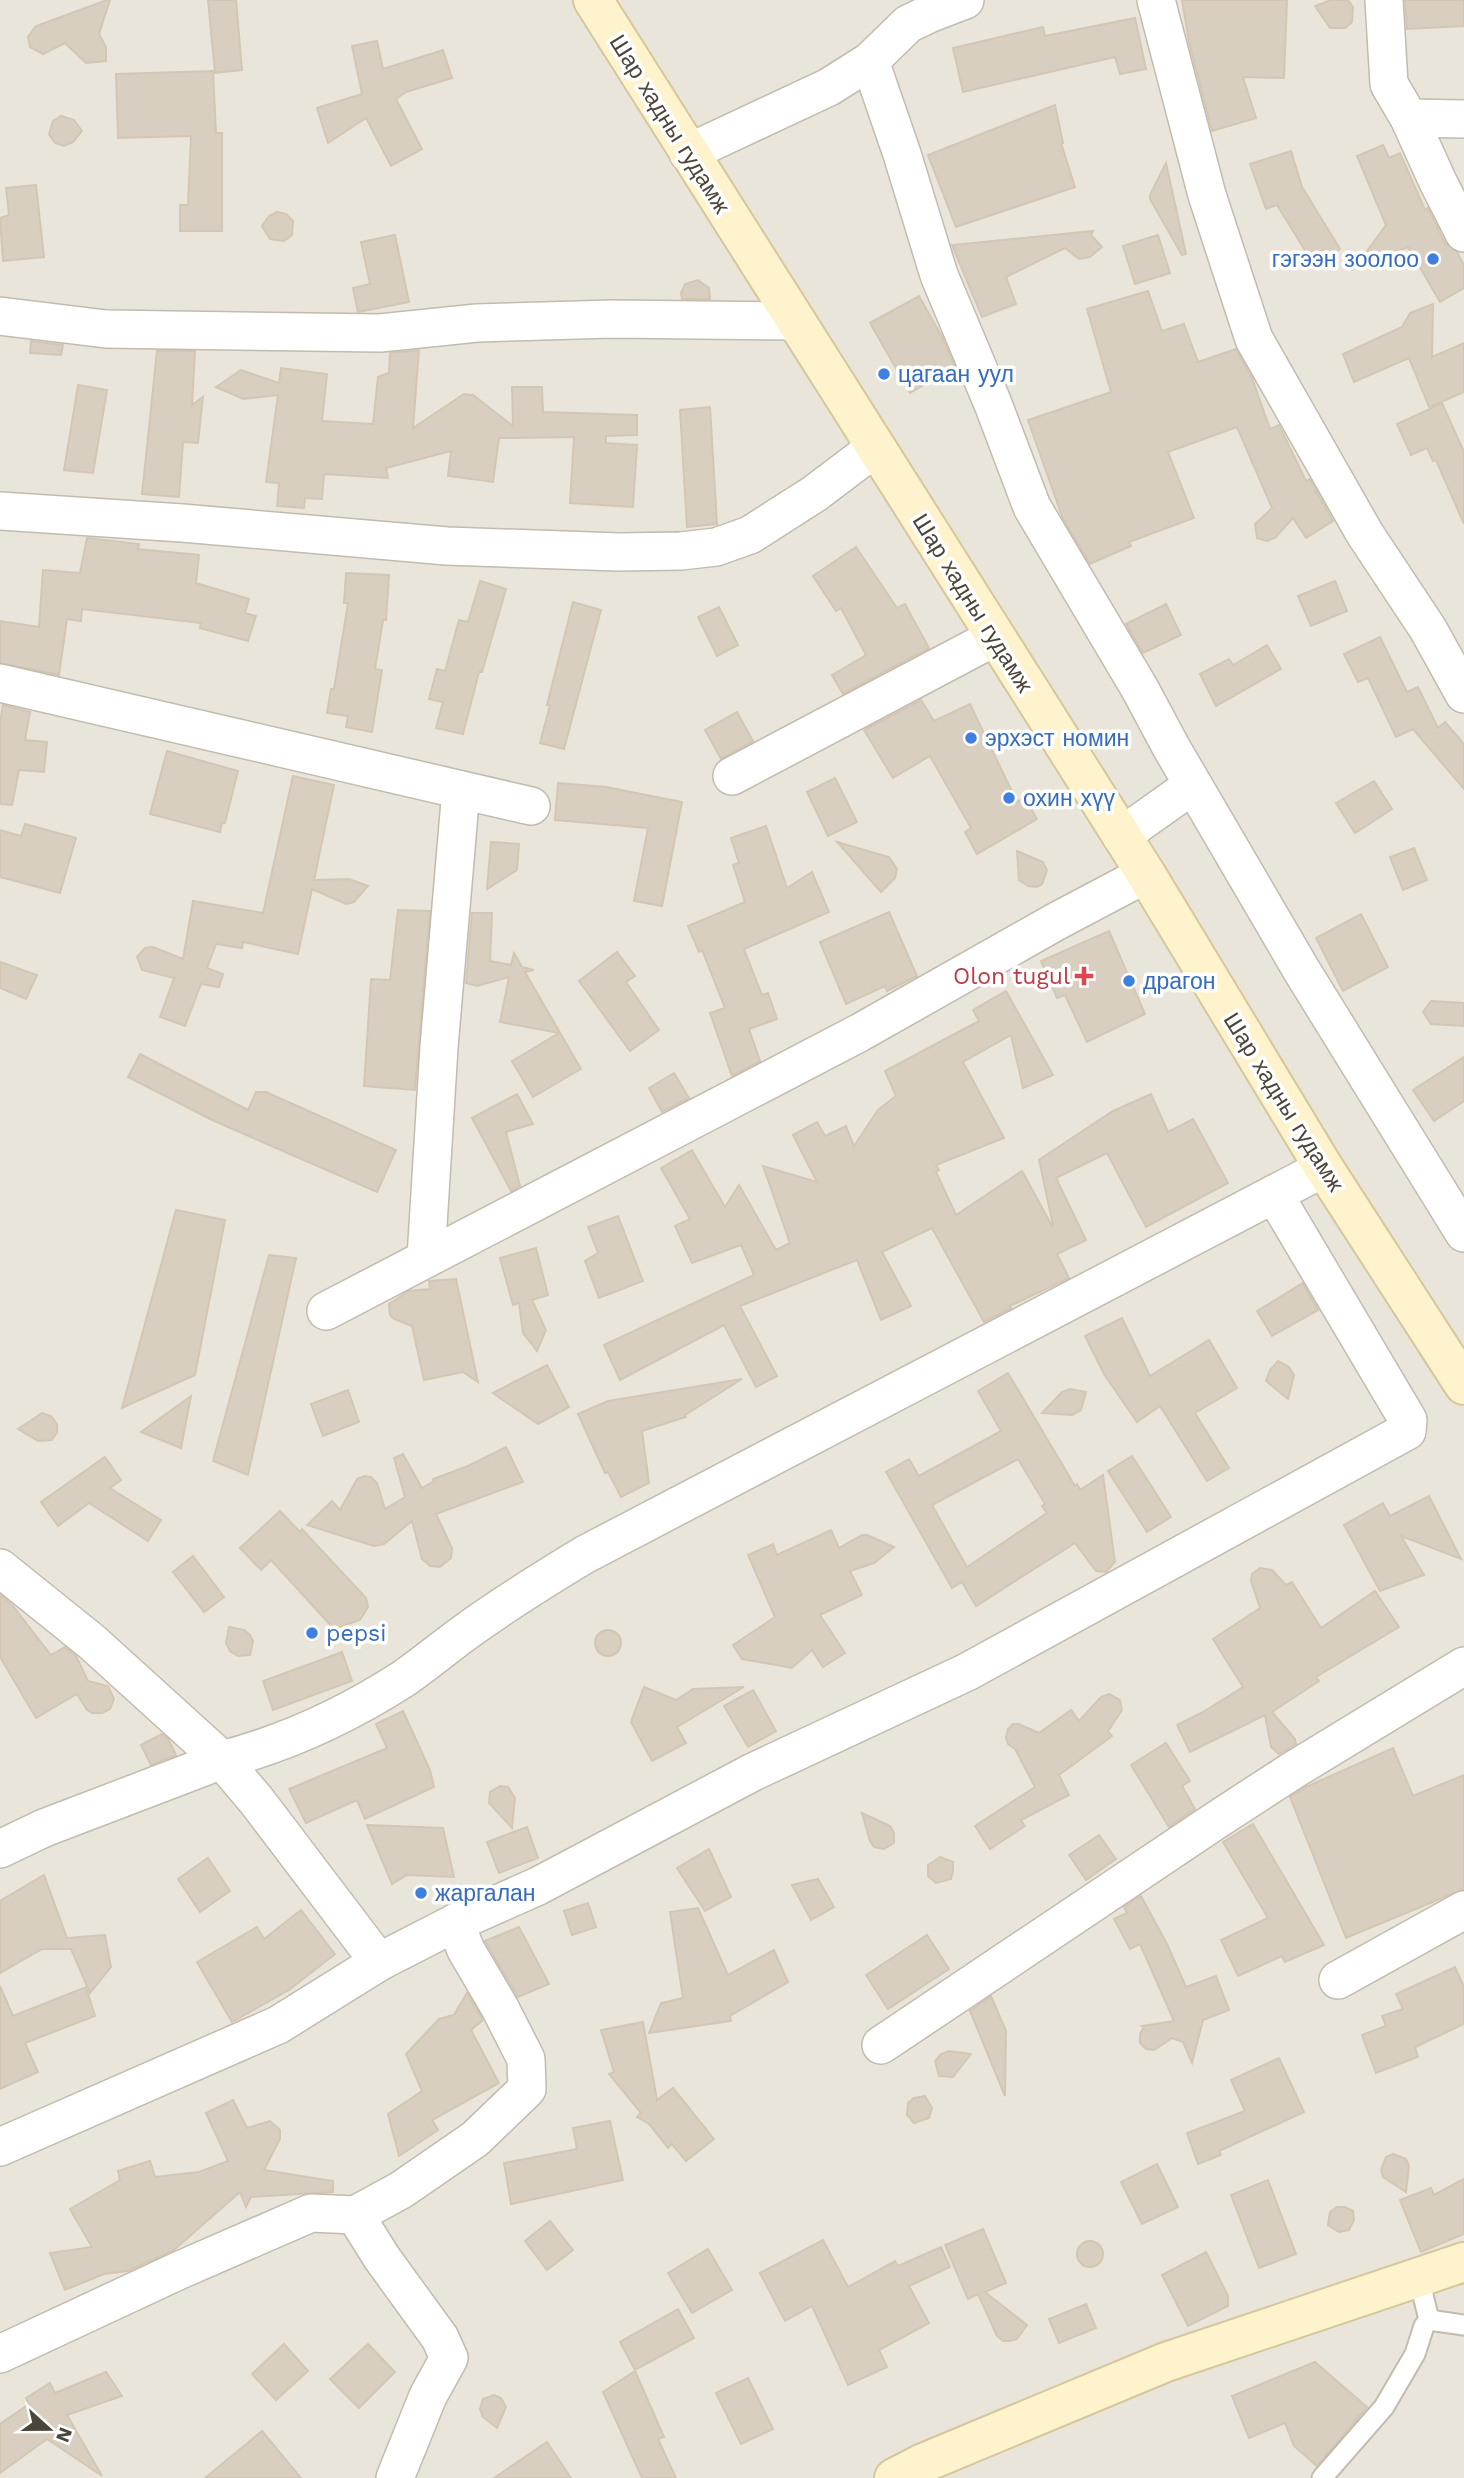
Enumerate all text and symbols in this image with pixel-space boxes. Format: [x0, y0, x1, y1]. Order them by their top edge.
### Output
street label: Шар хадны гудамж [604, 30, 736, 219]
place label: гэгээн зоолоо [1272, 246, 1419, 273]
marker: гэгээн зоолоо [1425, 251, 1441, 267]
place label: цагаан уул [898, 361, 1014, 388]
marker: цагаан уул [876, 366, 892, 382]
street label: Шар хадны гудамж [907, 509, 1039, 698]
place label: эрхэст номин [985, 725, 1129, 752]
marker: эрхэст номин [963, 730, 979, 746]
place label: охин хүү [1023, 785, 1115, 812]
marker: охин хүү [1001, 790, 1017, 806]
place label: Olon tugul [953, 963, 1070, 990]
marker: Olon tugul [1076, 968, 1092, 984]
place label: драгон [1143, 968, 1215, 995]
marker: драгон [1121, 973, 1137, 989]
street label: Шар хадны гудамж [1218, 1008, 1350, 1197]
place label: pepsi [326, 1620, 386, 1647]
marker: pepsi [304, 1625, 320, 1641]
place label: жаргалан [435, 1880, 536, 1907]
marker: жаргалан [413, 1885, 429, 1901]
north arrow [14, 2394, 84, 2464]
text: N [51, 2424, 78, 2446]

